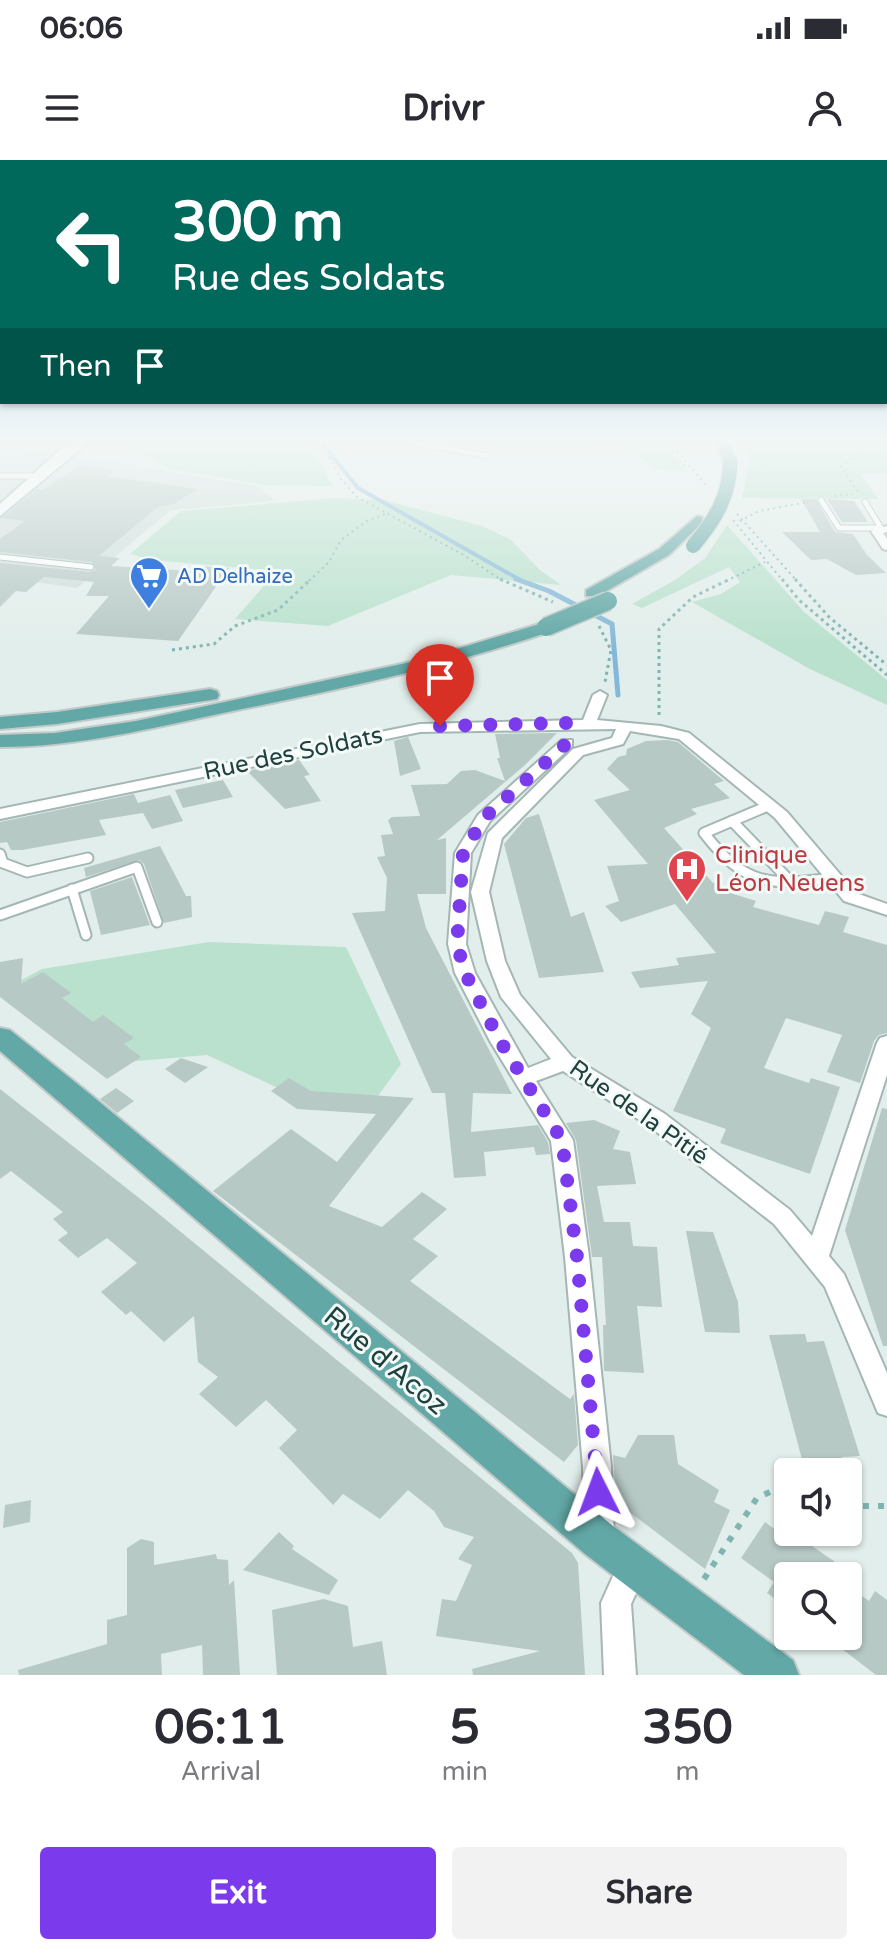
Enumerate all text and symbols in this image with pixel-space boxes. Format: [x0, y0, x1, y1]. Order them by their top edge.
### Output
text: 06:06 [40, 10, 123, 47]
icon: menu [40, 86, 84, 130]
icon: person [803, 86, 847, 130]
text: Drivr [402, 87, 485, 130]
text: 300 m [172, 189, 343, 256]
icon: left [40, 192, 144, 296]
text: Rue des Soldats [172, 257, 446, 300]
icon: arrive [128, 344, 172, 388]
text: Then [40, 348, 112, 385]
supermarket icon: AD Delhaize [128, 555, 170, 610]
place label: AD Delhaize [177, 565, 293, 589]
pin [406, 644, 474, 726]
icon: arrive [418, 656, 462, 700]
street label: Rue des Soldats [201, 720, 385, 787]
place label: Clinique Léon Neuens [715, 841, 865, 898]
hospital icon: Clinique Léon Neuens [666, 848, 708, 903]
street label: Rue de la Pitié [564, 1054, 714, 1171]
street label: Rue d'Acoz [317, 1299, 454, 1422]
position arrow [556, 1450, 640, 1534]
map controls [774, 1458, 862, 1650]
button: sound [774, 1458, 862, 1546]
button: search [774, 1562, 862, 1650]
text: 06:11 [154, 1699, 287, 1757]
text: 5 [450, 1699, 480, 1757]
text: 350 [642, 1699, 733, 1757]
text: Arrival [181, 1756, 261, 1787]
text: min [442, 1756, 488, 1787]
text: m [676, 1756, 699, 1787]
button: Exit [40, 1847, 436, 1939]
button: Share [452, 1847, 847, 1939]

